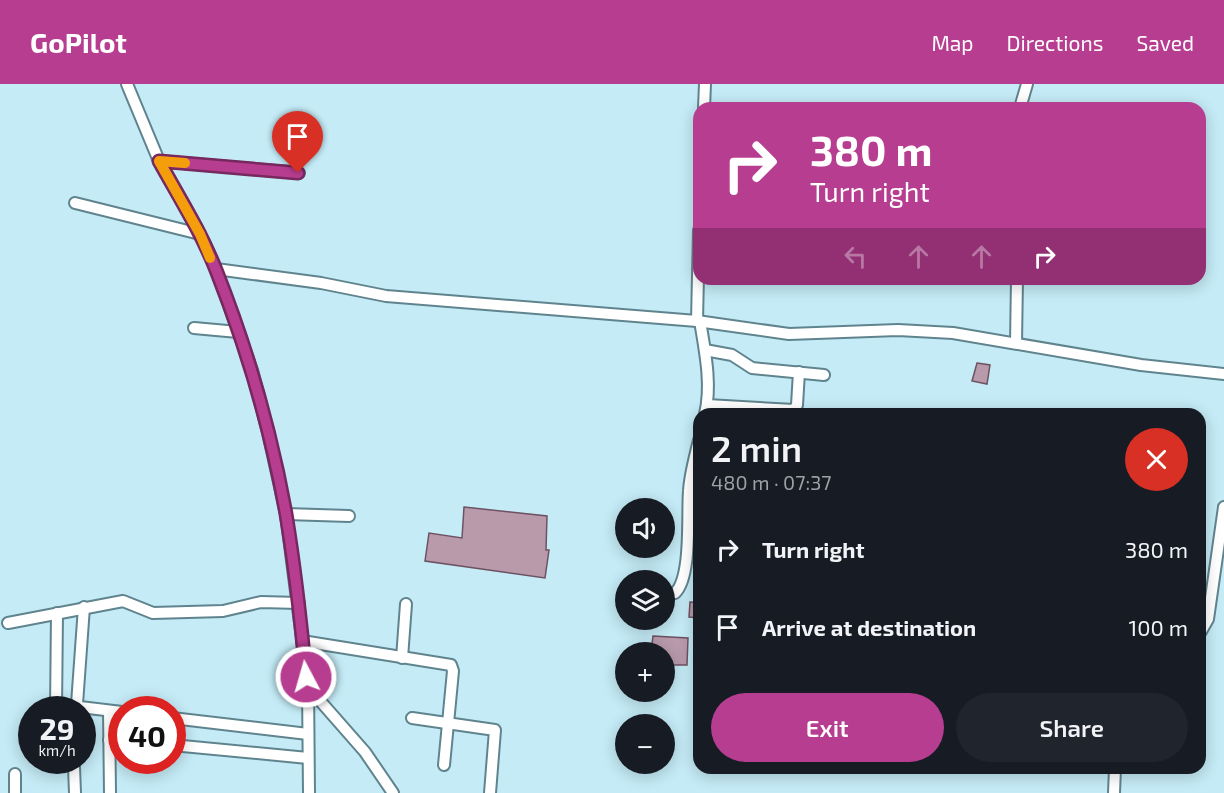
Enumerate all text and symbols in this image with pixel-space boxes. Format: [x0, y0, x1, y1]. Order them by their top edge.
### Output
text: GoPilot [30, 25, 127, 59]
text: Map [931, 30, 974, 55]
text: Directions [1007, 30, 1103, 55]
text: Saved [1136, 30, 1194, 55]
pin [272, 111, 323, 173]
icon: arrive [281, 120, 314, 153]
text: 380 m [810, 124, 933, 174]
icon: right [711, 126, 789, 204]
text: Turn right [810, 175, 930, 207]
icon: left [839, 240, 872, 273]
icon: ahead [902, 240, 935, 273]
icon: ahead [965, 240, 998, 273]
icon: right [1028, 240, 1061, 273]
text: 2 min [711, 426, 802, 469]
button: close [1125, 428, 1188, 491]
text: 480 m · 07:37 [711, 470, 832, 494]
map controls [615, 498, 675, 774]
button: sound [615, 498, 675, 558]
icon: right [711, 533, 744, 566]
text: Turn right [762, 536, 864, 562]
text: 380 m [1125, 536, 1188, 562]
button: layers [615, 570, 675, 630]
icon: arrive [711, 611, 744, 644]
text: Arrive at destination [762, 614, 976, 640]
text: 100 m [1129, 614, 1188, 640]
button: + [615, 642, 675, 702]
position arrow [274, 645, 338, 709]
button: Exit [711, 693, 944, 762]
button: Share [956, 693, 1188, 762]
speed limit sign: 40 [108, 696, 186, 774]
text: 29 [39, 710, 75, 746]
button: − [615, 714, 675, 774]
text: km/h [38, 741, 76, 759]

